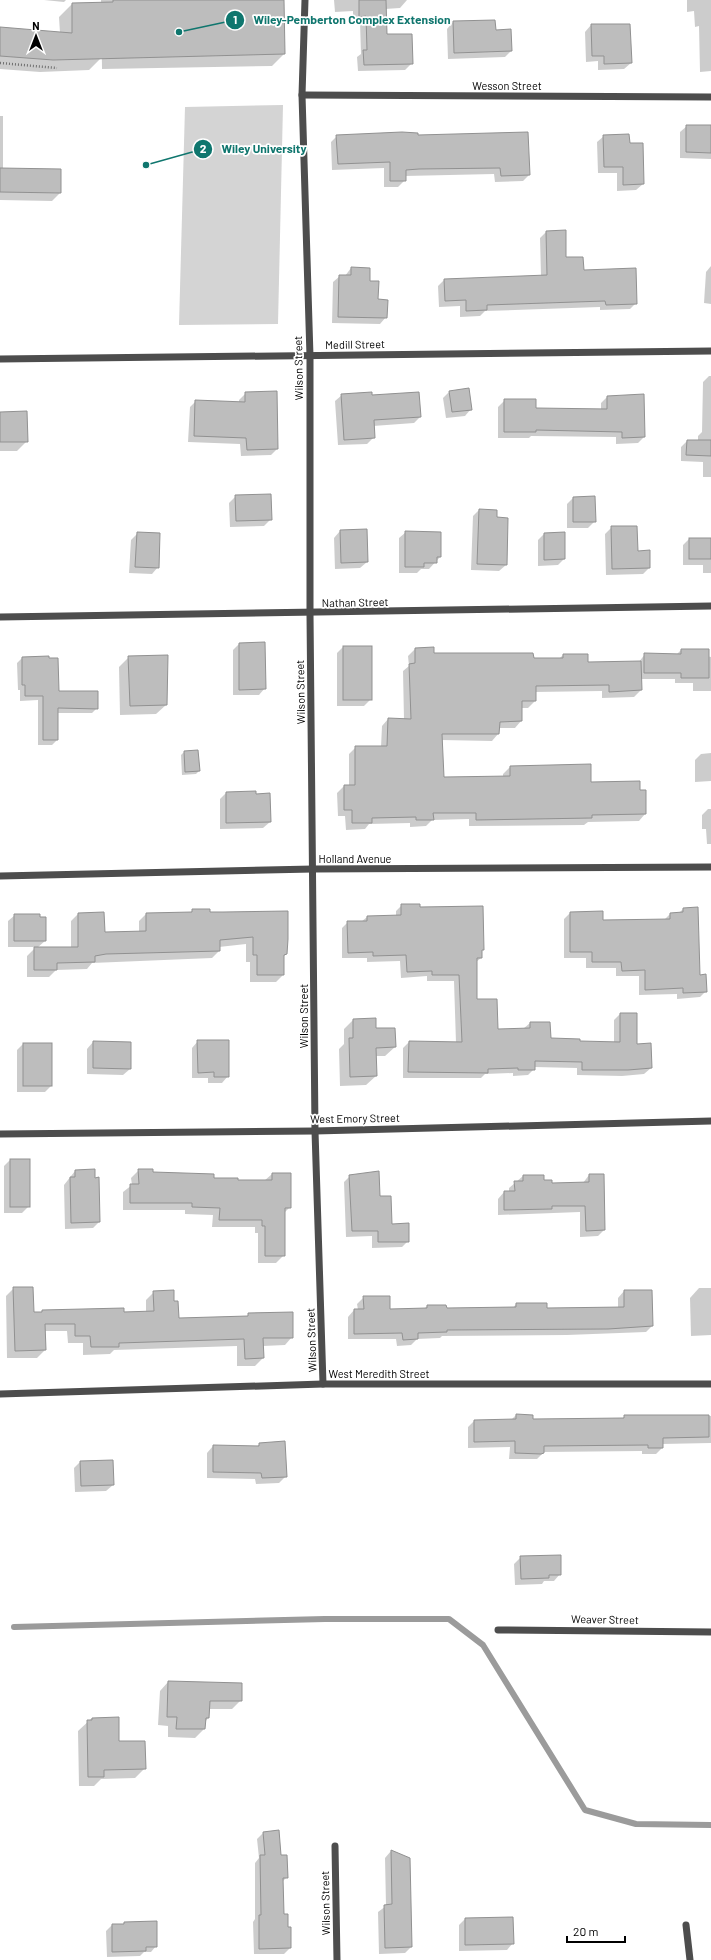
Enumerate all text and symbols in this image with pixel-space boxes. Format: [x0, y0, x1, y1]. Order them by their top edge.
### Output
callout: Wiley-Pemberton Complex Extension [225, 8, 458, 32]
text: 1 [233, 12, 237, 26]
text: Wiley-Pemberton Complex Extension [253, 12, 451, 26]
north arrow [16, 16, 56, 56]
text: N [32, 19, 40, 32]
street label: Wesson Street [472, 79, 542, 92]
callout: Wiley University [193, 137, 314, 161]
text: 2 [200, 141, 207, 155]
text: Wiley University [222, 141, 306, 155]
street label: Wilson Street [291, 336, 305, 400]
street label: Medill Street [325, 337, 385, 351]
street label: Nathan Street [322, 595, 388, 609]
street label: Wilson Street [293, 660, 307, 724]
street label: Holland Avenue [319, 852, 392, 865]
street label: Wilson Street [297, 984, 310, 1048]
street label: West Emory Street [310, 1111, 400, 1125]
street label: Wilson Street [303, 1308, 319, 1372]
street label: West Meredith Street [329, 1367, 429, 1380]
street label: Weaver Street [571, 1612, 639, 1626]
street label: Wilson Street [318, 1871, 332, 1935]
scale bar [567, 1918, 625, 1944]
text: 20 m [573, 1924, 599, 1938]

